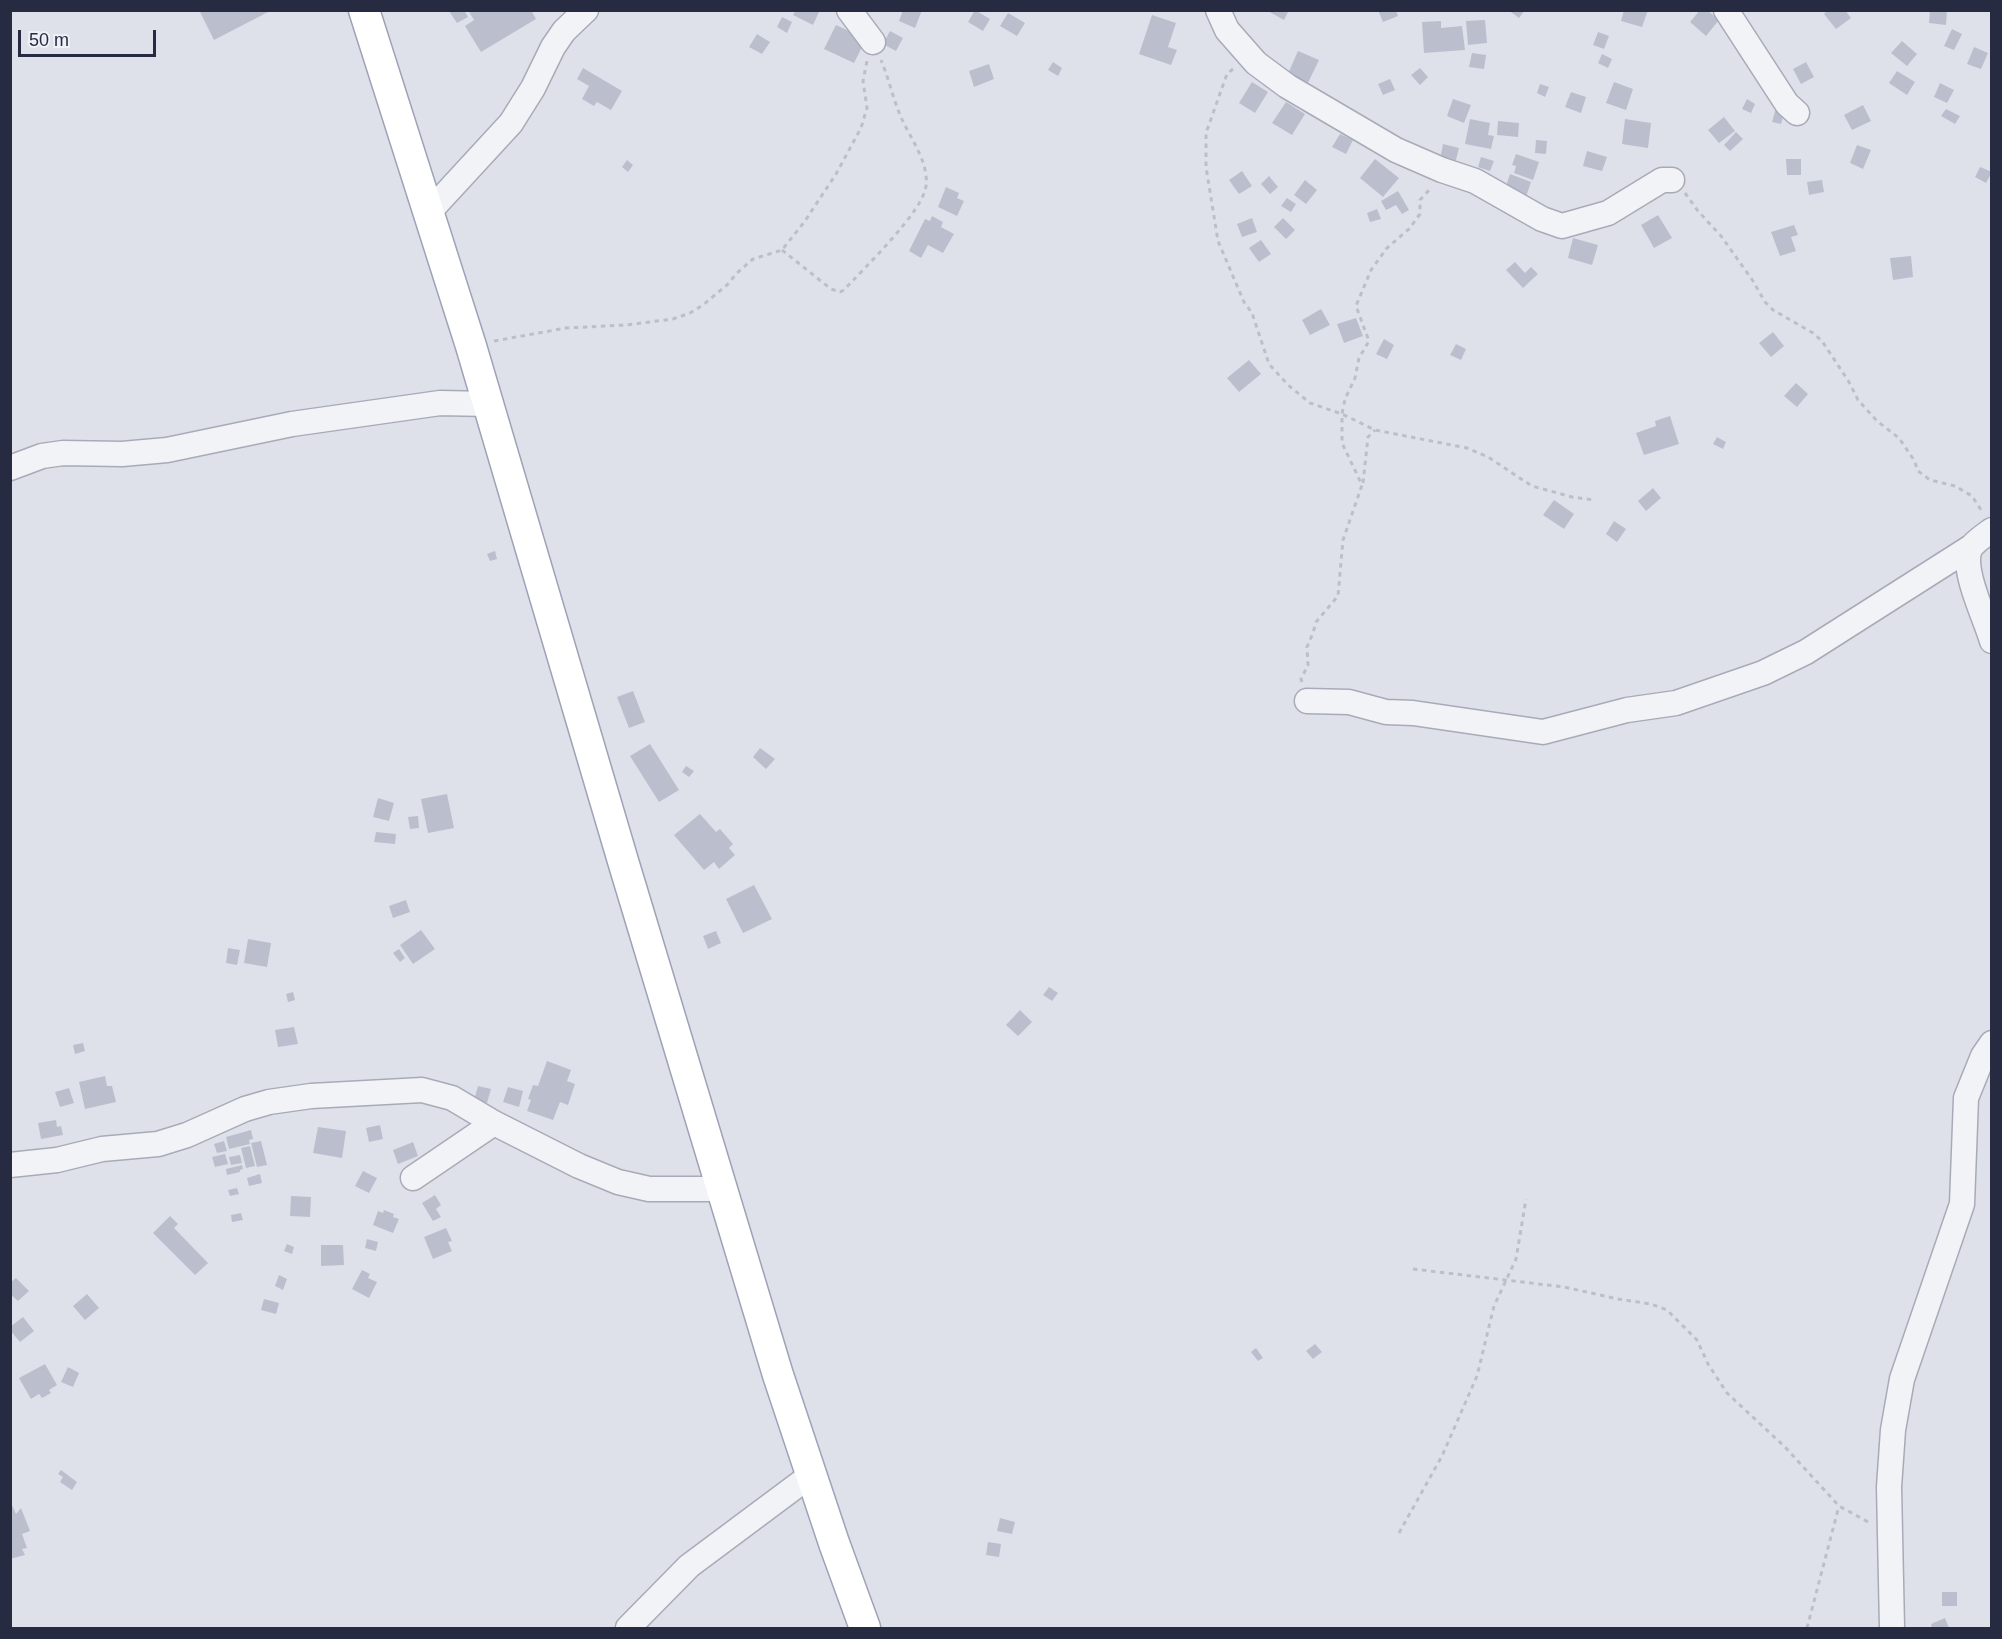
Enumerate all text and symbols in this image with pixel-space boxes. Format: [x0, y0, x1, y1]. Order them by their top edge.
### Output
scale bar [21, 18, 159, 56]
text: 50 m [29, 30, 69, 50]

